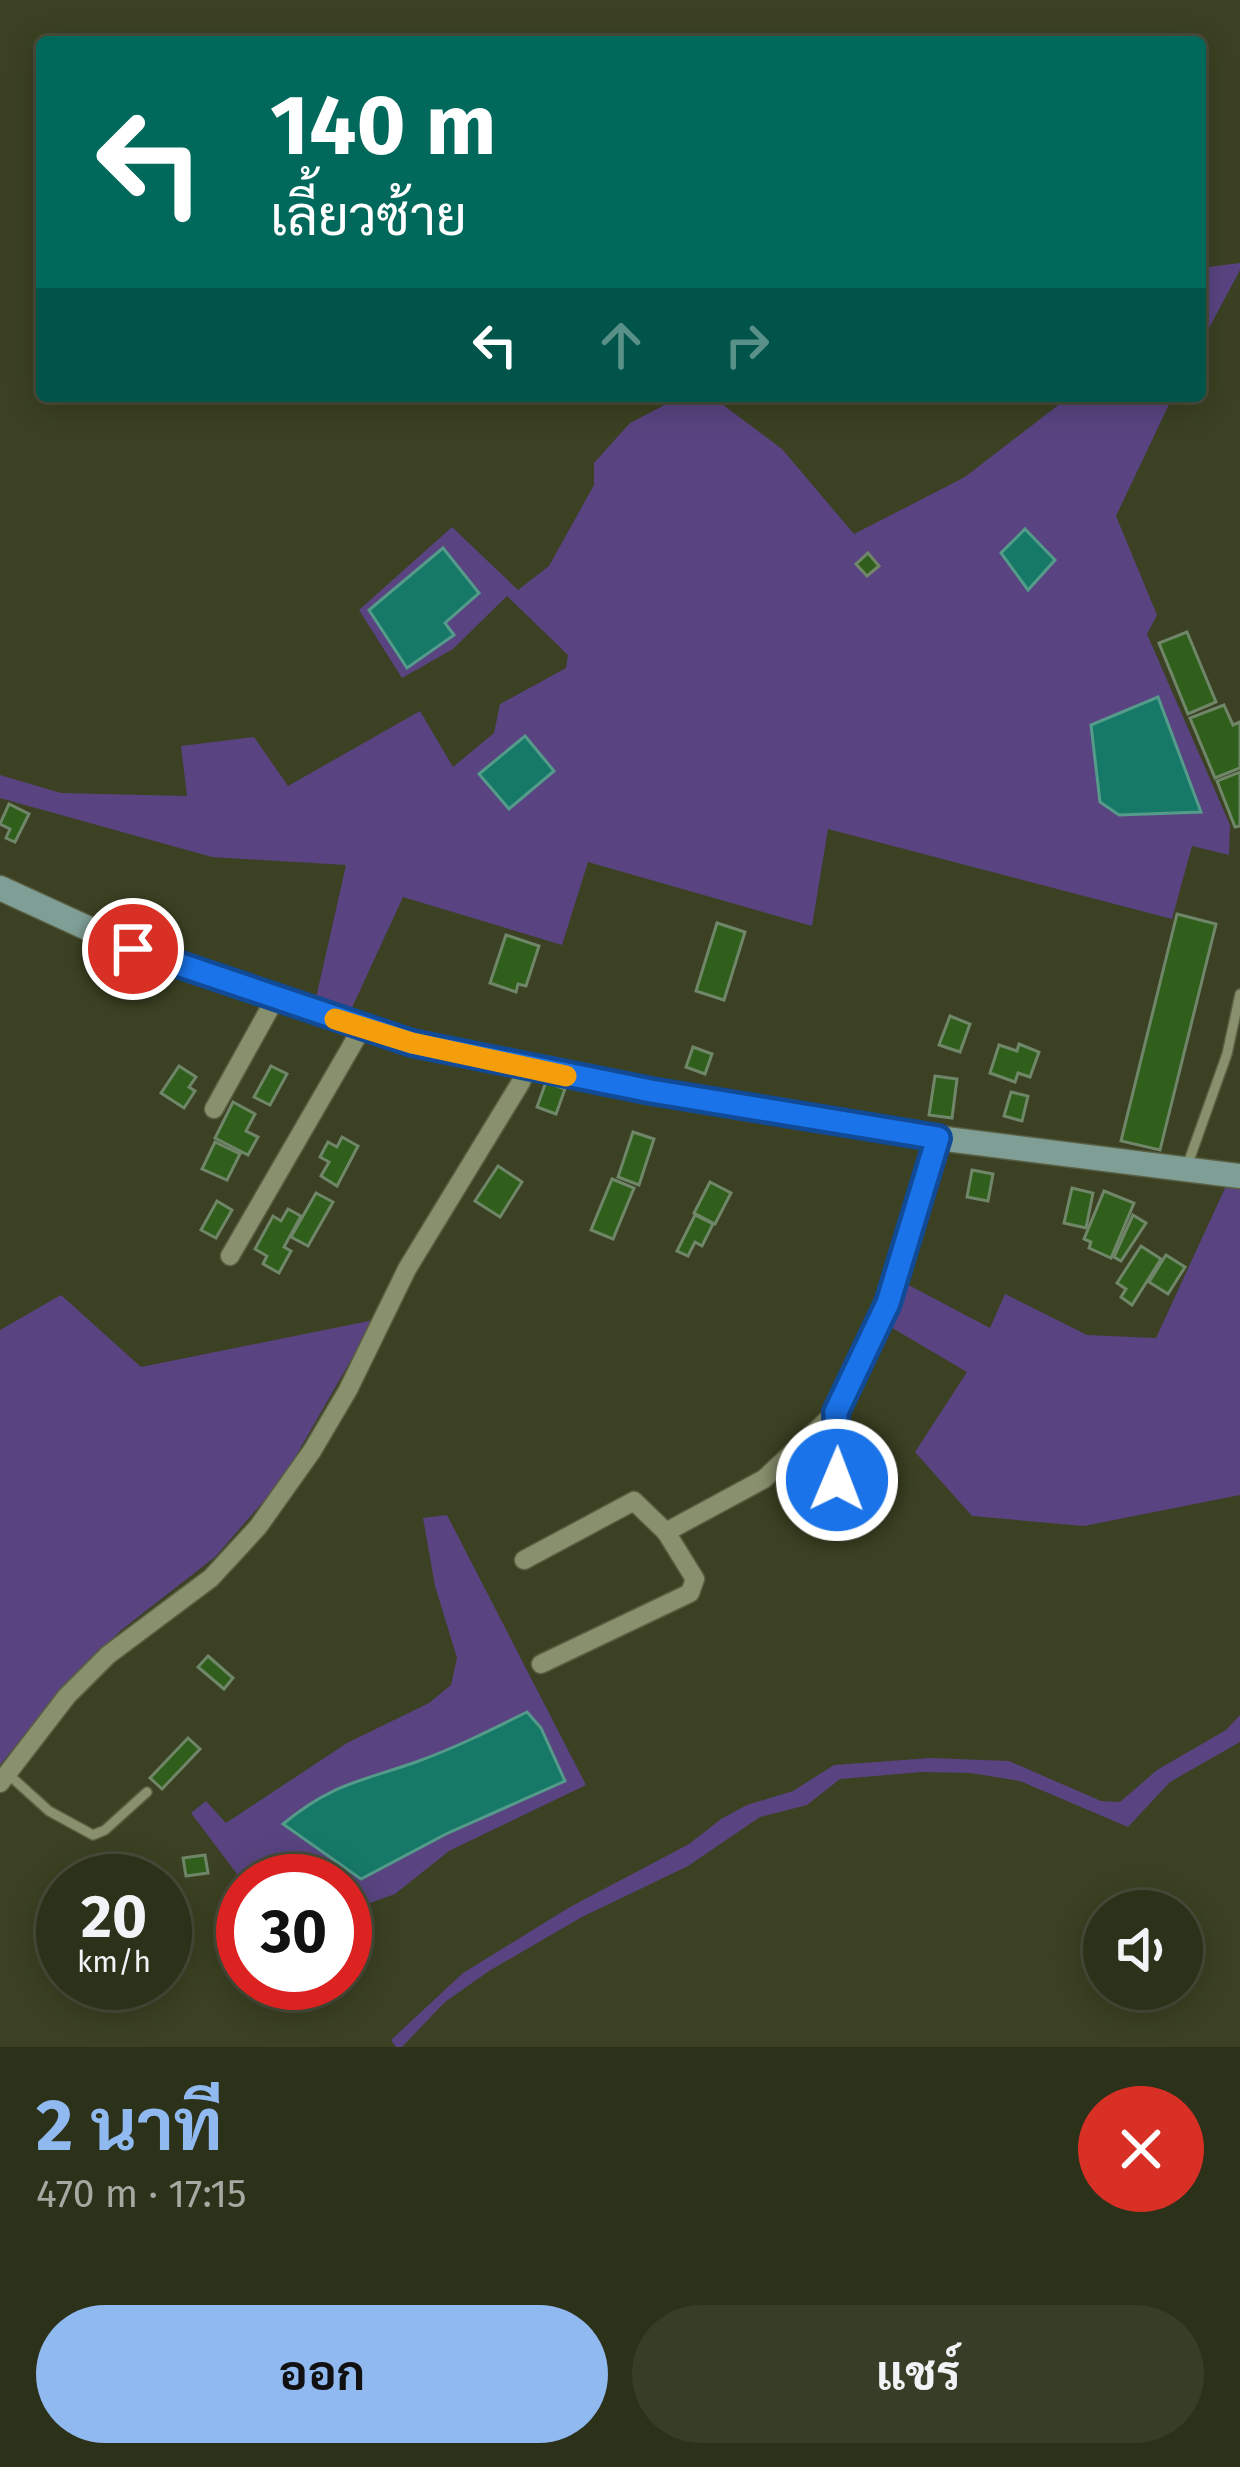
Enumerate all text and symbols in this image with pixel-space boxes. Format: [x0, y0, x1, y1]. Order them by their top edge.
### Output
text: 140 m [270, 75, 496, 176]
icon: left [72, 84, 228, 240]
text: เลี้ยวซ้าย [270, 185, 467, 249]
icon: left [462, 312, 528, 378]
icon: ahead [588, 312, 654, 378]
icon: right [714, 312, 780, 378]
pin [82, 898, 184, 1000]
icon: arrive [100, 916, 166, 982]
position arrow [774, 1417, 900, 1543]
speed limit sign: 30 [216, 1854, 372, 2010]
text: 20 [81, 1881, 147, 1953]
map controls [1083, 1890, 1203, 2010]
button: sound [1083, 1890, 1203, 2010]
text: km/h [77, 1944, 151, 1980]
text: 2 นาที [36, 2083, 223, 2169]
button: close [1078, 2086, 1204, 2212]
text: 470 m · 17:15 [36, 2171, 247, 2217]
button: ออก [36, 2305, 608, 2443]
button: แชร์ [632, 2305, 1204, 2443]

